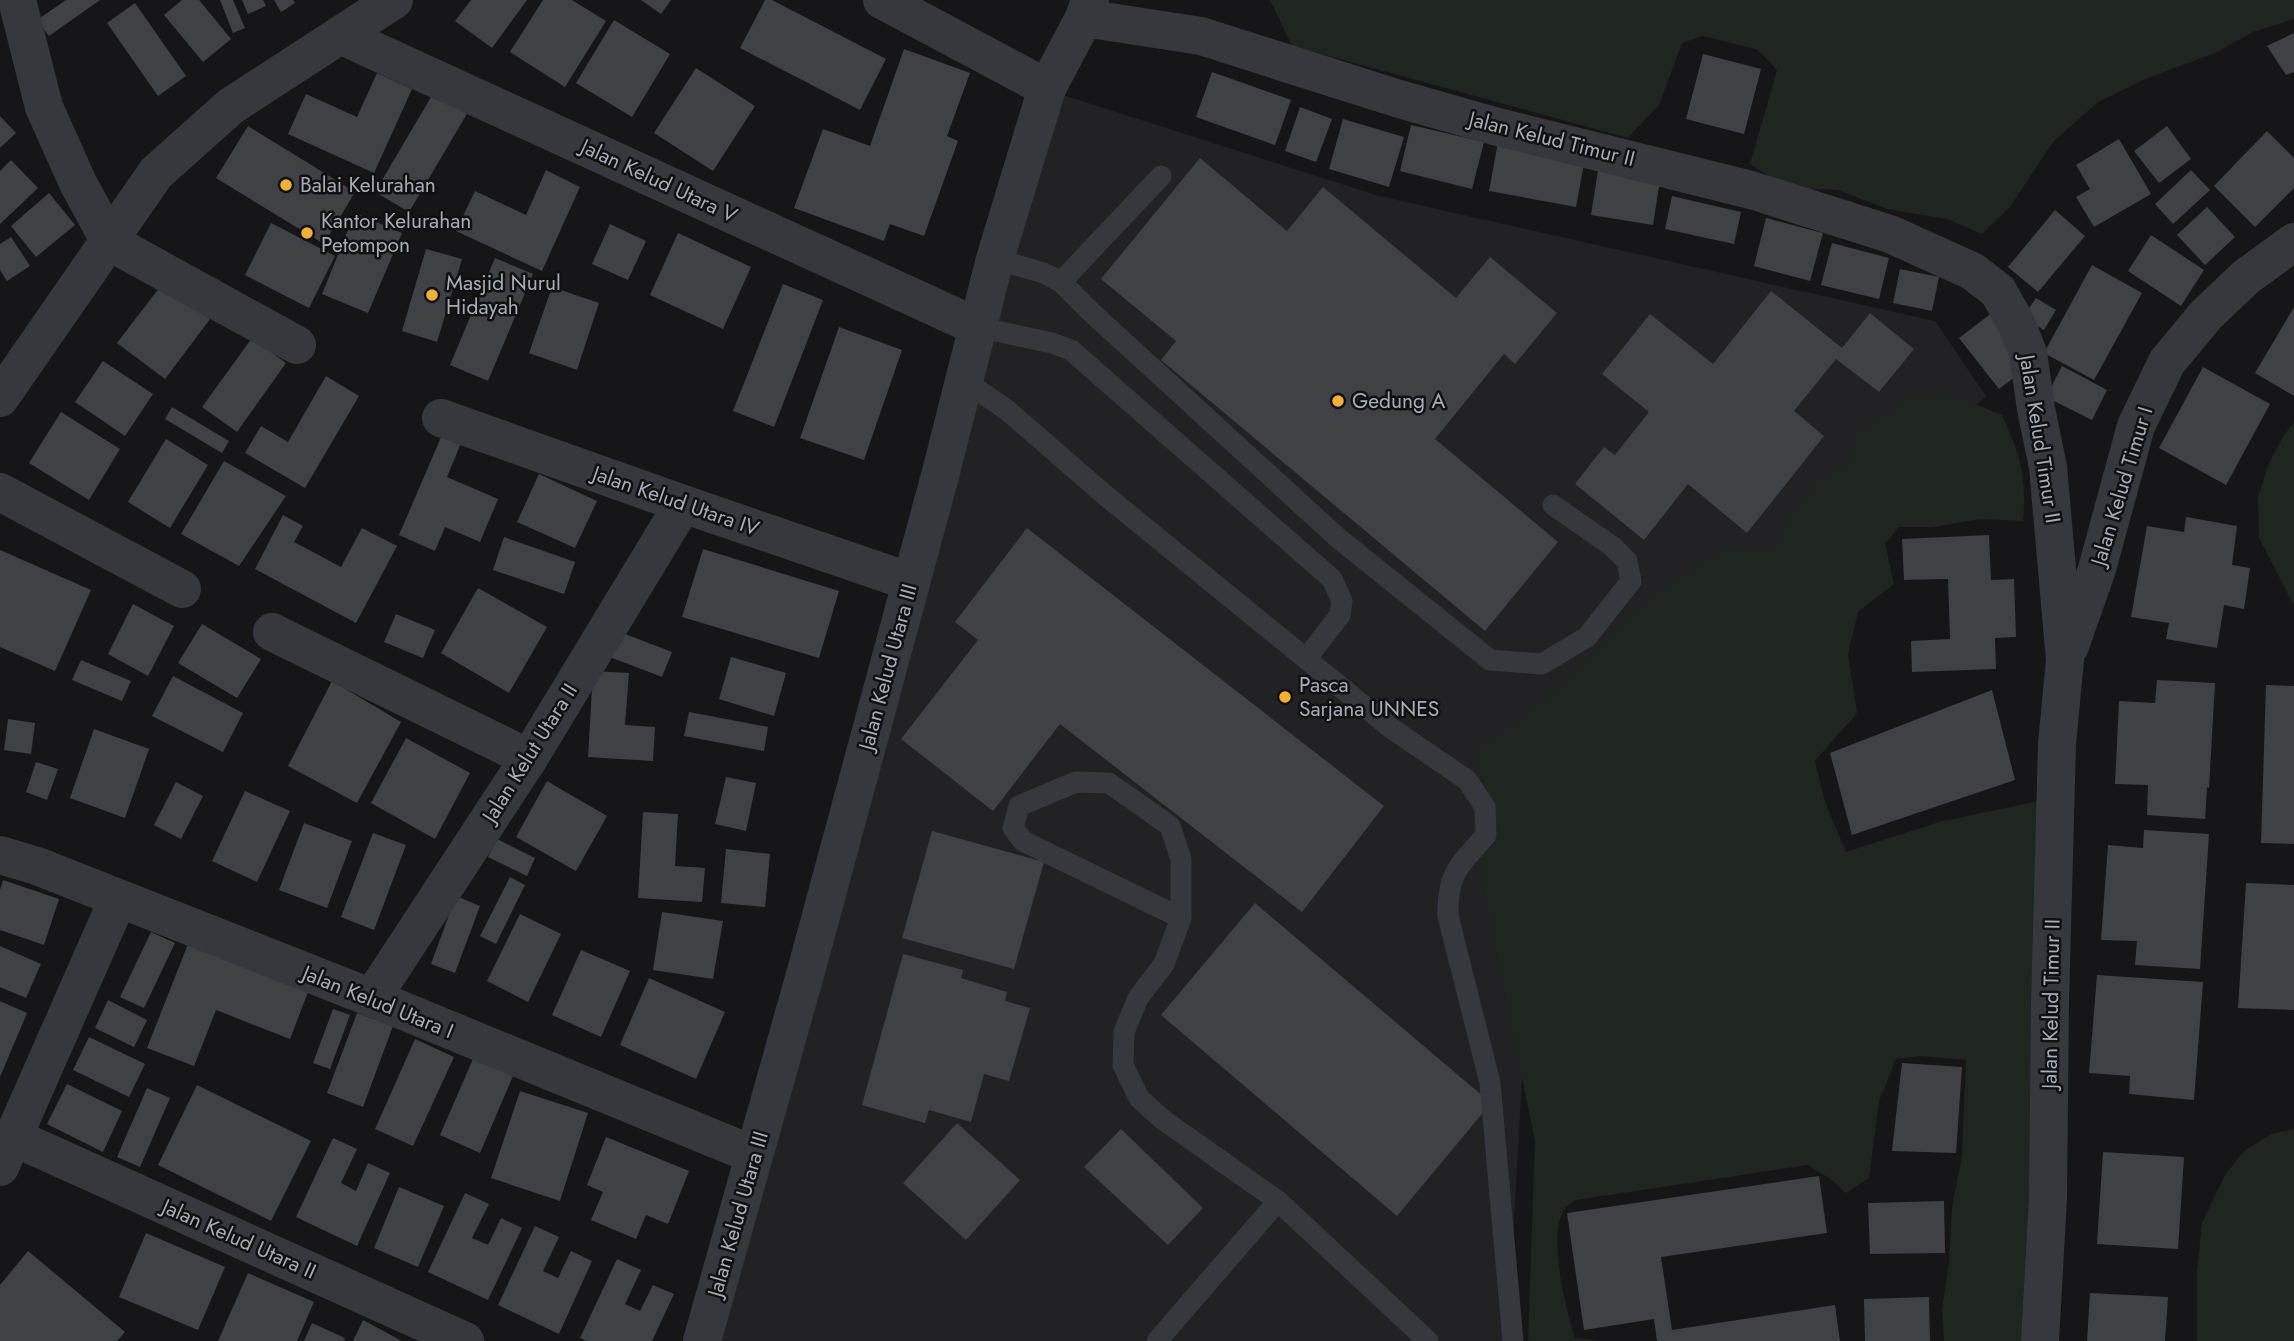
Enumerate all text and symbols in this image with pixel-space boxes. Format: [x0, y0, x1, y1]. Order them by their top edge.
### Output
street label: Jalan Kelud Timur II [1463, 103, 1638, 174]
street label: Jalan Kelud Utara V [573, 130, 742, 230]
place label: Balai Kelurahan [300, 170, 436, 200]
marker: Balai Kelurahan [278, 177, 294, 193]
place label: Kantor Kelurahan Petompon [321, 206, 471, 260]
marker: Kantor Kelurahan Petompon [299, 225, 315, 241]
place label: Masjid Nurul Hidayah [446, 268, 561, 322]
marker: Masjid Nurul Hidayah [424, 287, 440, 303]
street label: Jalan Kelud Timur II [2011, 350, 2068, 525]
place label: Gedung A [1352, 386, 1445, 416]
marker: Gedung A [1330, 393, 1346, 409]
street label: Jalan Kelud Timur I [2083, 403, 2160, 572]
street label: Jalan Kelud Utara IV [586, 457, 763, 544]
street label: Jalan Kelud Utara III [851, 581, 925, 756]
place label: Pasca Sarjana UNNES [1299, 670, 1439, 724]
street label: Jalan Kelut Utara II [474, 678, 585, 831]
marker: Pasca Sarjana UNNES [1277, 689, 1293, 705]
street label: Jalan Kelud Timur II [2034, 919, 2067, 1092]
street label: Jalan Kelud Utara I [295, 957, 458, 1046]
street label: Jalan Kelud Utara III [699, 1128, 776, 1303]
street label: Jalan Kelud Utara II [154, 1190, 321, 1286]

